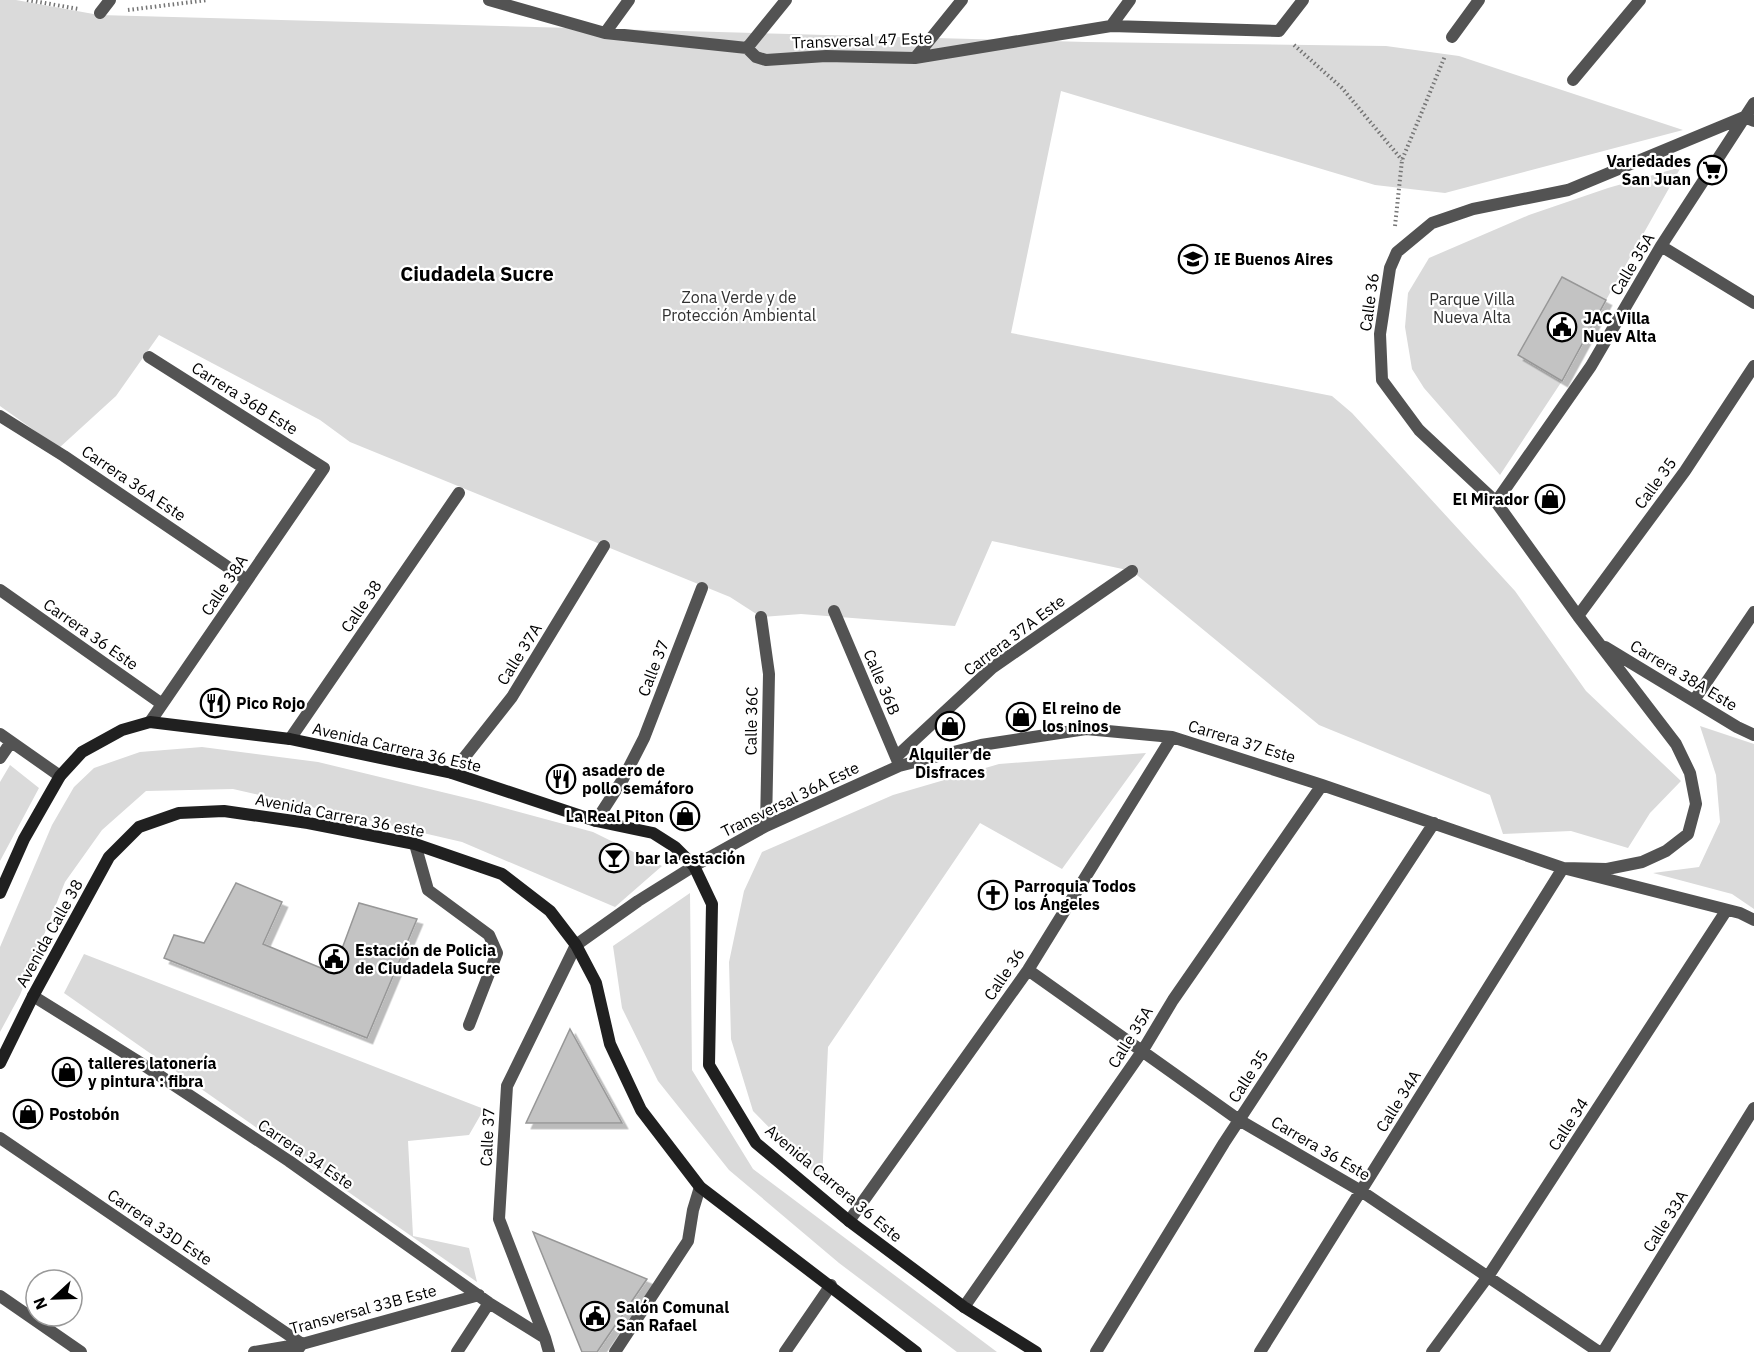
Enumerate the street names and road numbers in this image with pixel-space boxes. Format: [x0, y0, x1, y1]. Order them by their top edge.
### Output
street label: Transversal 47 Este [791, 28, 933, 52]
street label: Calle 35A [1606, 229, 1658, 299]
street label: Calle 36 [1355, 271, 1383, 333]
street label: Carrera 36B Este [188, 357, 302, 439]
street label: Carrera 36A Este [78, 441, 190, 525]
street label: Calle 35 [1630, 453, 1680, 513]
street label: Calle 38A [196, 551, 252, 619]
street label: Calle 38 [336, 576, 386, 636]
street label: Carrera 37A Este [959, 590, 1069, 680]
street label: Carrera 36 Este [40, 594, 143, 674]
street label: Calle 37A [492, 619, 546, 689]
street label: Carrera 38A Este [1627, 635, 1741, 715]
street label: Calle 37 [633, 637, 673, 699]
street label: Calle 36B [859, 646, 905, 718]
street label: Calle 36C [740, 686, 762, 756]
street label: Carrera 37 Este [1186, 715, 1298, 767]
street label: Avenida Carrera 36 Este [311, 718, 484, 776]
street label: Transversal 36A Este [718, 757, 862, 841]
street label: Avenida Carrera 36 este [254, 789, 427, 841]
street label: Avenida Calle 38 [11, 876, 87, 990]
street label: Calle 36 [979, 944, 1029, 1004]
street label: Calle 35A [1103, 1002, 1157, 1072]
street label: Calle 35 [1224, 1046, 1272, 1106]
street label: Calle 34A [1371, 1066, 1425, 1136]
street label: Calle 34 [1544, 1094, 1592, 1154]
street label: Calle 37 [475, 1107, 499, 1167]
street label: Carrera 36 Este [1268, 1111, 1374, 1185]
street label: Carrera 34 Este [254, 1115, 358, 1194]
street label: Avenida Carrera 36 Este [761, 1120, 907, 1246]
street label: Carrera 33D Este [104, 1185, 216, 1270]
street label: Calle 33A [1638, 1186, 1692, 1256]
street label: Transversal 33B Este [287, 1280, 439, 1338]

